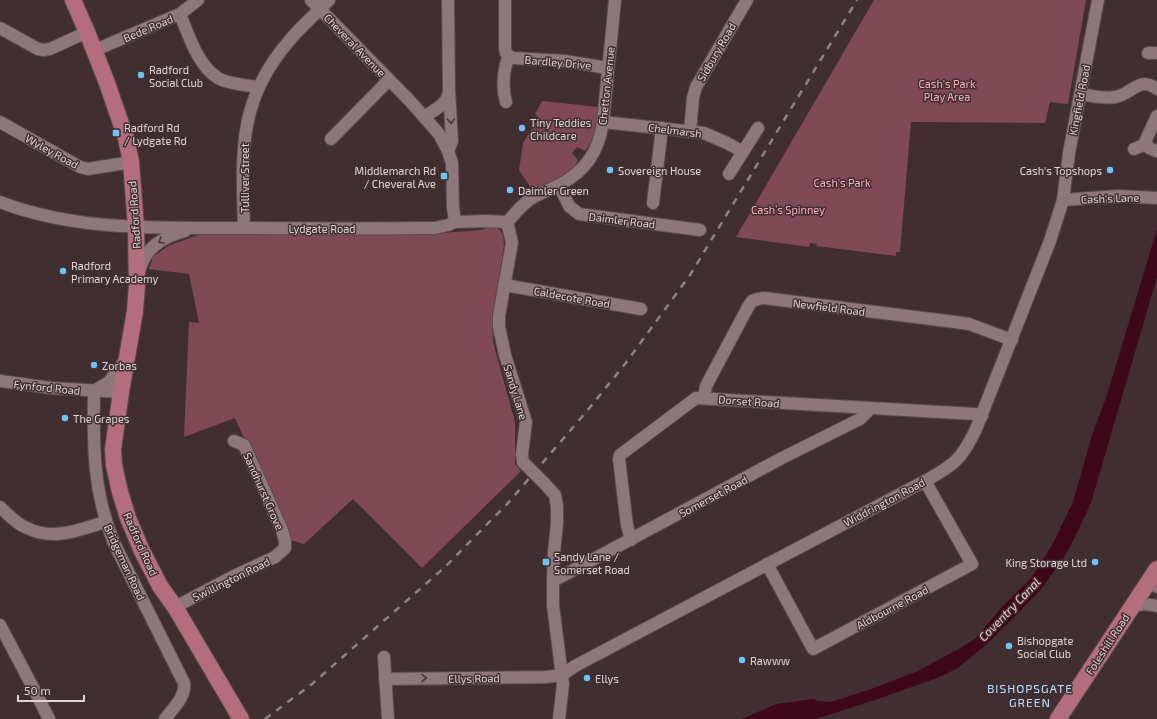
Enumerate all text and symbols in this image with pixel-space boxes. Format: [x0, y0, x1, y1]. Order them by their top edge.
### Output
street label: Cheveral Avenue [322, 11, 388, 79]
street label: Bede Road [121, 12, 175, 44]
street label: Sidbury Road [694, 20, 738, 84]
street label: Chetton Avenue [595, 46, 617, 126]
street label: Bardley Drive [524, 53, 592, 71]
place label: Radford Social Club [149, 63, 203, 89]
street label: Kingfield Road [1066, 64, 1092, 136]
marker: Radford Social Club [136, 70, 146, 80]
park label: Cash's Park Play Area [918, 77, 976, 103]
place label: Tiny Teddies Childcare [530, 116, 592, 142]
one-way arrow [446, 118, 455, 124]
street label: Chelmarsh [647, 120, 703, 140]
place label: Radford Rd / Lydgate Rd [124, 121, 187, 147]
marker: Tiny Teddies Childcare [517, 123, 527, 133]
marker: Radford Rd / Lydgate Rd [111, 128, 121, 138]
street label: Wyley Road [23, 131, 81, 171]
street label: Tulliver Street [238, 143, 251, 213]
place label: Middlemarch Rd / Cheveral Ave [355, 164, 436, 190]
place label: Sovereign House [618, 164, 701, 177]
place label: Cash's Topshops [1020, 164, 1102, 177]
marker: Sovereign House [605, 165, 615, 175]
marker: Cash's Topshops [1105, 165, 1115, 175]
marker: Middlemarch Rd / Cheveral Ave [439, 171, 449, 181]
park label: Cash's Park [813, 176, 871, 189]
street label: Radford Road [125, 181, 143, 249]
place label: Daimler Green [518, 184, 589, 197]
marker: Daimler Green [505, 185, 515, 195]
street label: Cash's Lane [1081, 190, 1140, 206]
park label: Cash’s Spinney [751, 203, 825, 216]
street label: Daimler Road [588, 209, 656, 231]
street label: Lydgate Road [289, 222, 355, 235]
one-way arrow [158, 236, 165, 243]
place label: Radford Primary Academy [71, 259, 159, 285]
marker: Radford Primary Academy [58, 266, 68, 276]
street label: Caldecote Road [533, 284, 611, 310]
street label: Newfield Road [792, 296, 866, 318]
place label: Zorbas [102, 359, 137, 372]
marker: Zorbas [89, 360, 99, 370]
street label: Sandy Lane [501, 363, 531, 421]
street label: Fynford Road [13, 377, 81, 397]
street label: Dorset Road [718, 392, 780, 410]
place label: The Grapes [73, 412, 130, 425]
marker: The Grapes [60, 413, 70, 423]
street label: Sandhurst Grove [241, 450, 287, 532]
street label: Somerset Road [676, 472, 750, 520]
street label: Widdrington Road [841, 475, 927, 529]
street label: Radford Road [121, 510, 161, 578]
street label: Bridgeman Road [102, 522, 148, 602]
place label: Sandy Lane / Somerset Road [554, 550, 630, 576]
street label: Swillington Road [190, 555, 272, 603]
place label: King Storage Ltd [1005, 556, 1087, 569]
marker: Sandy Lane / Somerset Road [541, 557, 551, 567]
marker: King Storage Ltd [1090, 557, 1100, 567]
water label: Coventry Canal [975, 574, 1043, 644]
street label: Aldbourne Road [854, 583, 930, 631]
street label: Foleshill Road [1083, 611, 1131, 677]
place label: Bishopgate Social Club [1017, 634, 1073, 660]
marker: Bishopgate Social Club [1004, 641, 1014, 651]
place label: Rawww [750, 654, 790, 667]
marker: Rawww [737, 655, 747, 665]
street label: Ellys Road [448, 671, 500, 685]
place label: Ellys [595, 672, 619, 685]
marker: Ellys [582, 673, 592, 683]
one-way arrow [421, 674, 427, 682]
scale bar [18, 677, 84, 703]
district label: BISHOPSGATE GREEN [987, 681, 1073, 709]
text: 50 m [24, 683, 51, 697]

